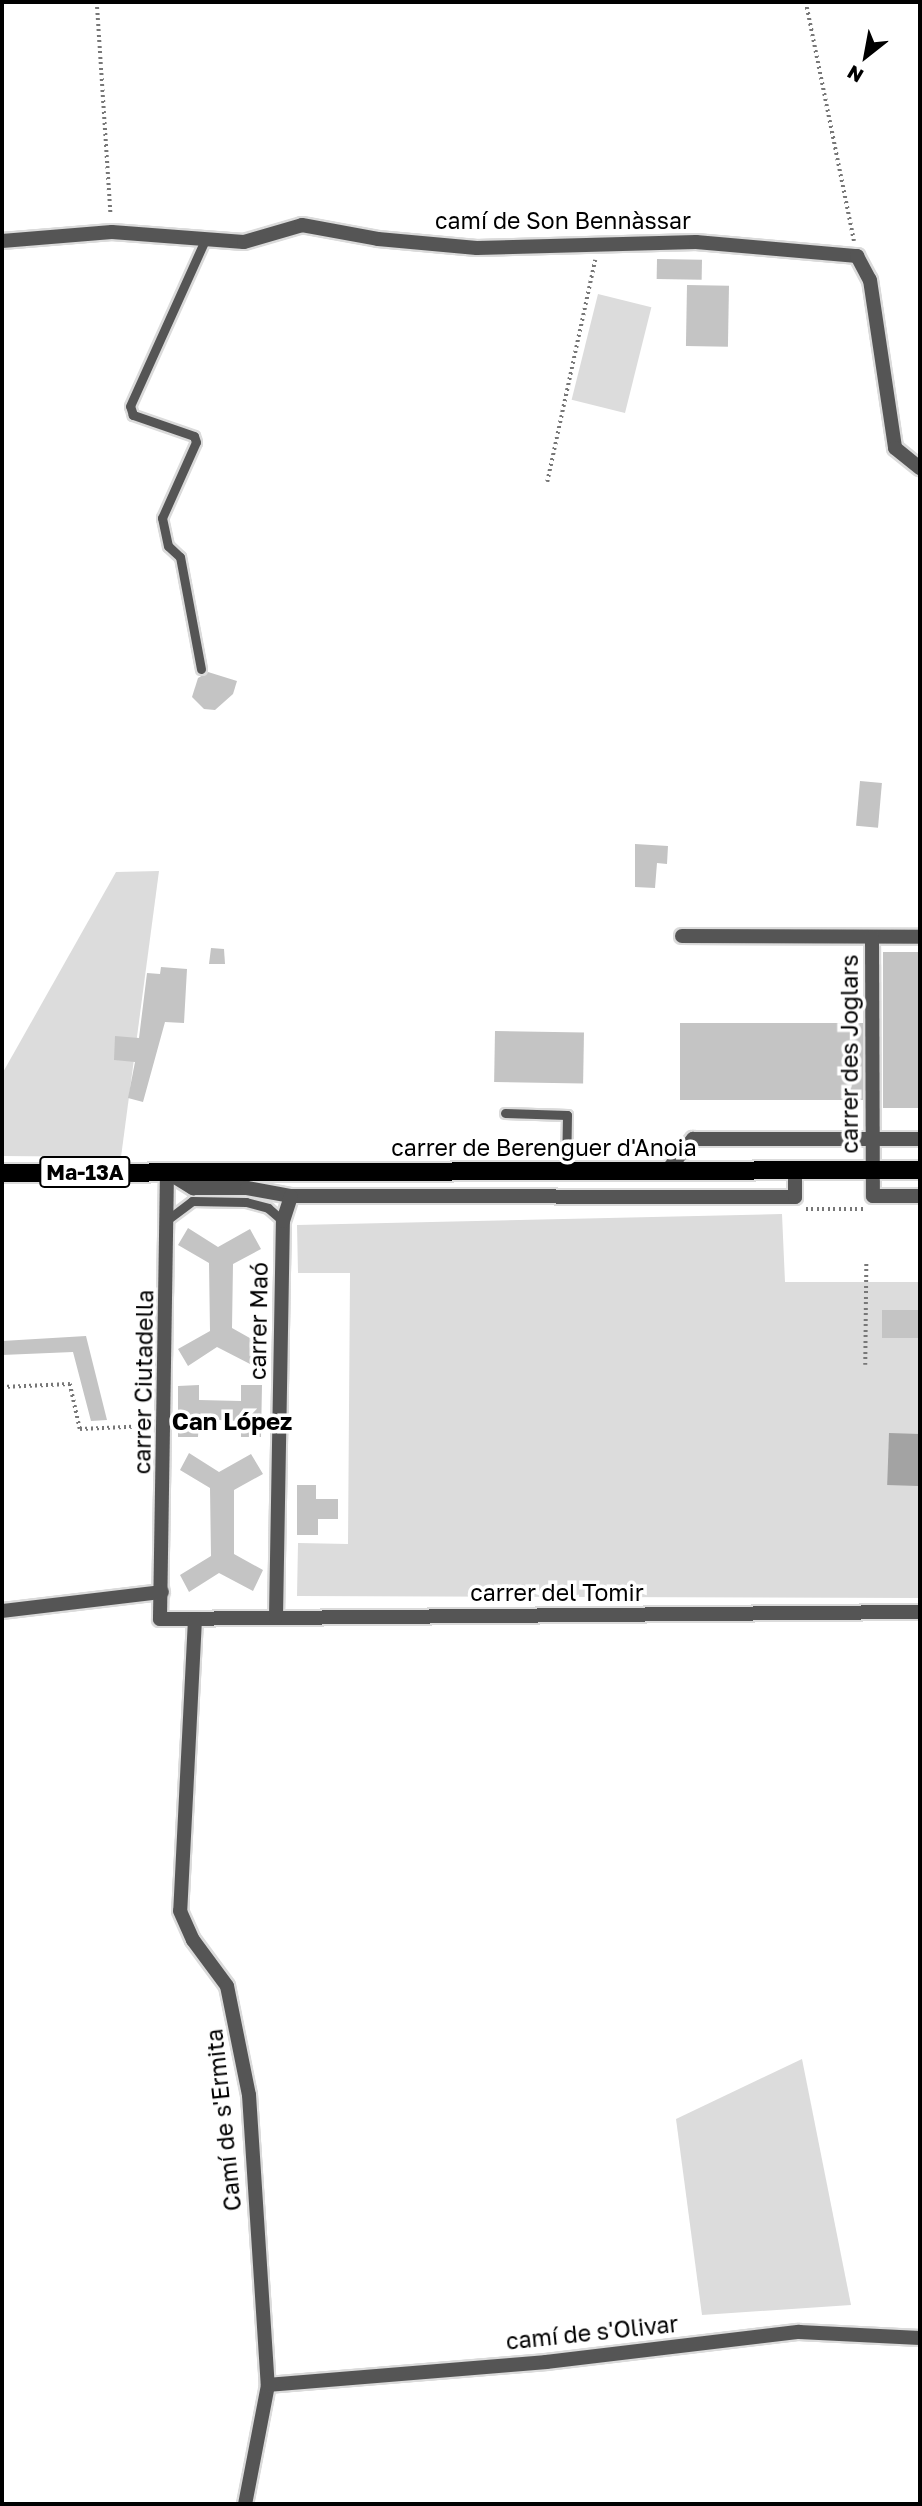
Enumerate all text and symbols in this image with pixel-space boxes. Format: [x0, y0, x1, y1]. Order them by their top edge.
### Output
north arrow [831, 21, 901, 91]
text: N [843, 61, 867, 88]
street label: camí de Son Bennàssar [435, 206, 691, 234]
street label: carrer des Joglars [835, 955, 863, 1153]
street label: carrer de Berenguer d'Anoia [391, 1133, 697, 1161]
road number: Ma-13A [38, 1154, 132, 1190]
street label: carrer Maó [243, 1262, 273, 1380]
street label: carrer Ciutadella [128, 1290, 158, 1474]
district label: Can López [172, 1407, 292, 1435]
street label: carrer del Tomir [470, 1578, 644, 1606]
street label: Camí de s'Ermita [200, 2028, 246, 2212]
street label: camí de s'Olivar [505, 2309, 679, 2355]

